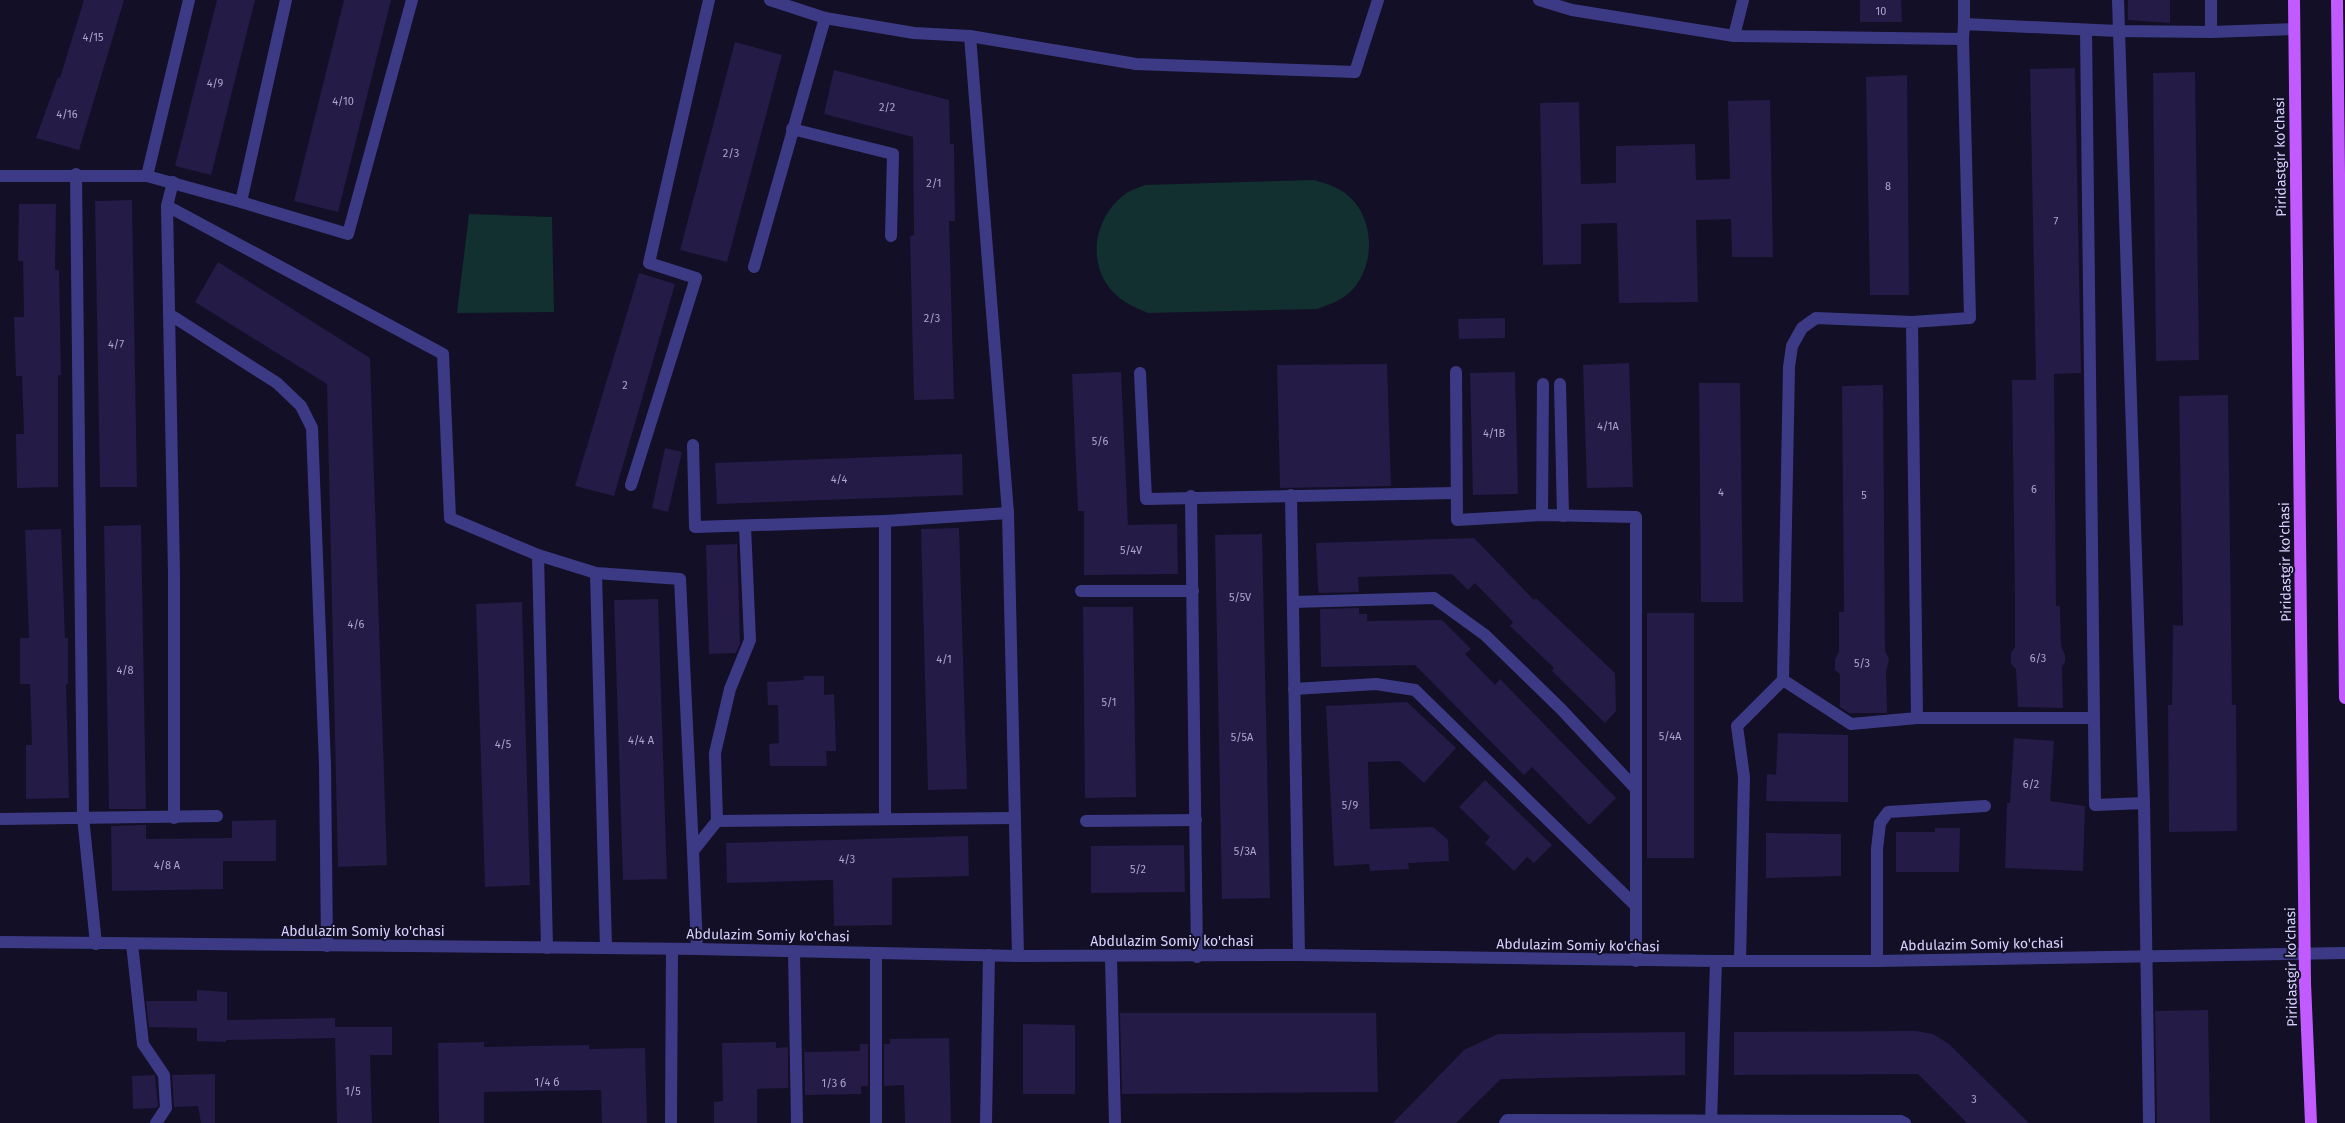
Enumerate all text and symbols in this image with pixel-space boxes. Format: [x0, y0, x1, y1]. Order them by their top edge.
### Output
house number: 10 [1876, 5, 1886, 18]
house number: 4/15 [83, 31, 104, 44]
house number: 4/9 [207, 77, 224, 90]
house number: 4/10 [332, 95, 354, 108]
street label: Piridastgir ko'chasi [2271, 97, 2290, 217]
house number: 2/2 [879, 101, 895, 114]
house number: 4/16 [56, 108, 78, 121]
house number: 2/3 [723, 147, 739, 160]
house number: 2/1 [926, 177, 942, 190]
house number: 8 [1885, 180, 1891, 193]
house number: 7 [2054, 215, 2059, 228]
house number: 2/3 [924, 312, 940, 325]
house number: 4/7 [108, 338, 124, 351]
house number: 2 [622, 379, 628, 392]
house number: 4/1A [1597, 420, 1620, 433]
house number: 4/1B [1483, 427, 1505, 440]
house number: 5/6 [1092, 435, 1108, 448]
house number: 4/4 [831, 473, 847, 486]
house number: 6 [2031, 483, 2037, 496]
house number: 4 [1718, 486, 1724, 499]
house number: 5 [1861, 489, 1867, 502]
street label: Piridastgir ko'chasi [2276, 502, 2295, 622]
house number: 5/4V [1120, 544, 1143, 557]
house number: 5/5V [1229, 591, 1252, 604]
house number: 4/6 [348, 618, 365, 631]
house number: 6/3 [2030, 652, 2046, 665]
house number: 4/1 [936, 653, 952, 666]
house number: 5/3 [1854, 657, 1870, 670]
house number: 4/8 [116, 664, 134, 677]
house number: 5/1 [1101, 696, 1117, 709]
house number: 5/4A [1659, 730, 1682, 743]
house number: 5/5A [1231, 731, 1254, 744]
house number: 4/4 A [628, 734, 655, 747]
house number: 4/5 [495, 738, 512, 751]
house number: 6/2 [2023, 778, 2039, 791]
house number: 5/9 [1342, 799, 1358, 812]
house number: 5/3A [1234, 845, 1257, 858]
house number: 4/3 [839, 853, 855, 866]
house number: 4/8 A [154, 859, 181, 872]
house number: 5/2 [1130, 863, 1146, 876]
street label: Piridastgir ko'chasi [2282, 907, 2301, 1027]
street label: Abdulazim Somiy ko'chasi [281, 923, 445, 940]
street label: Abdulazim Somiy ko'chasi [686, 926, 850, 945]
street label: Abdulazim Somiy ko'chasi [1090, 933, 1254, 950]
street label: Abdulazim Somiy ko'chasi [1900, 935, 2064, 954]
street label: Abdulazim Somiy ko'chasi [1496, 936, 1660, 955]
house number: 1/4 б [534, 1076, 560, 1089]
house number: 1/3 б [822, 1077, 846, 1090]
house number: 1/5 [345, 1085, 361, 1098]
house number: 3 [1971, 1093, 1977, 1106]

